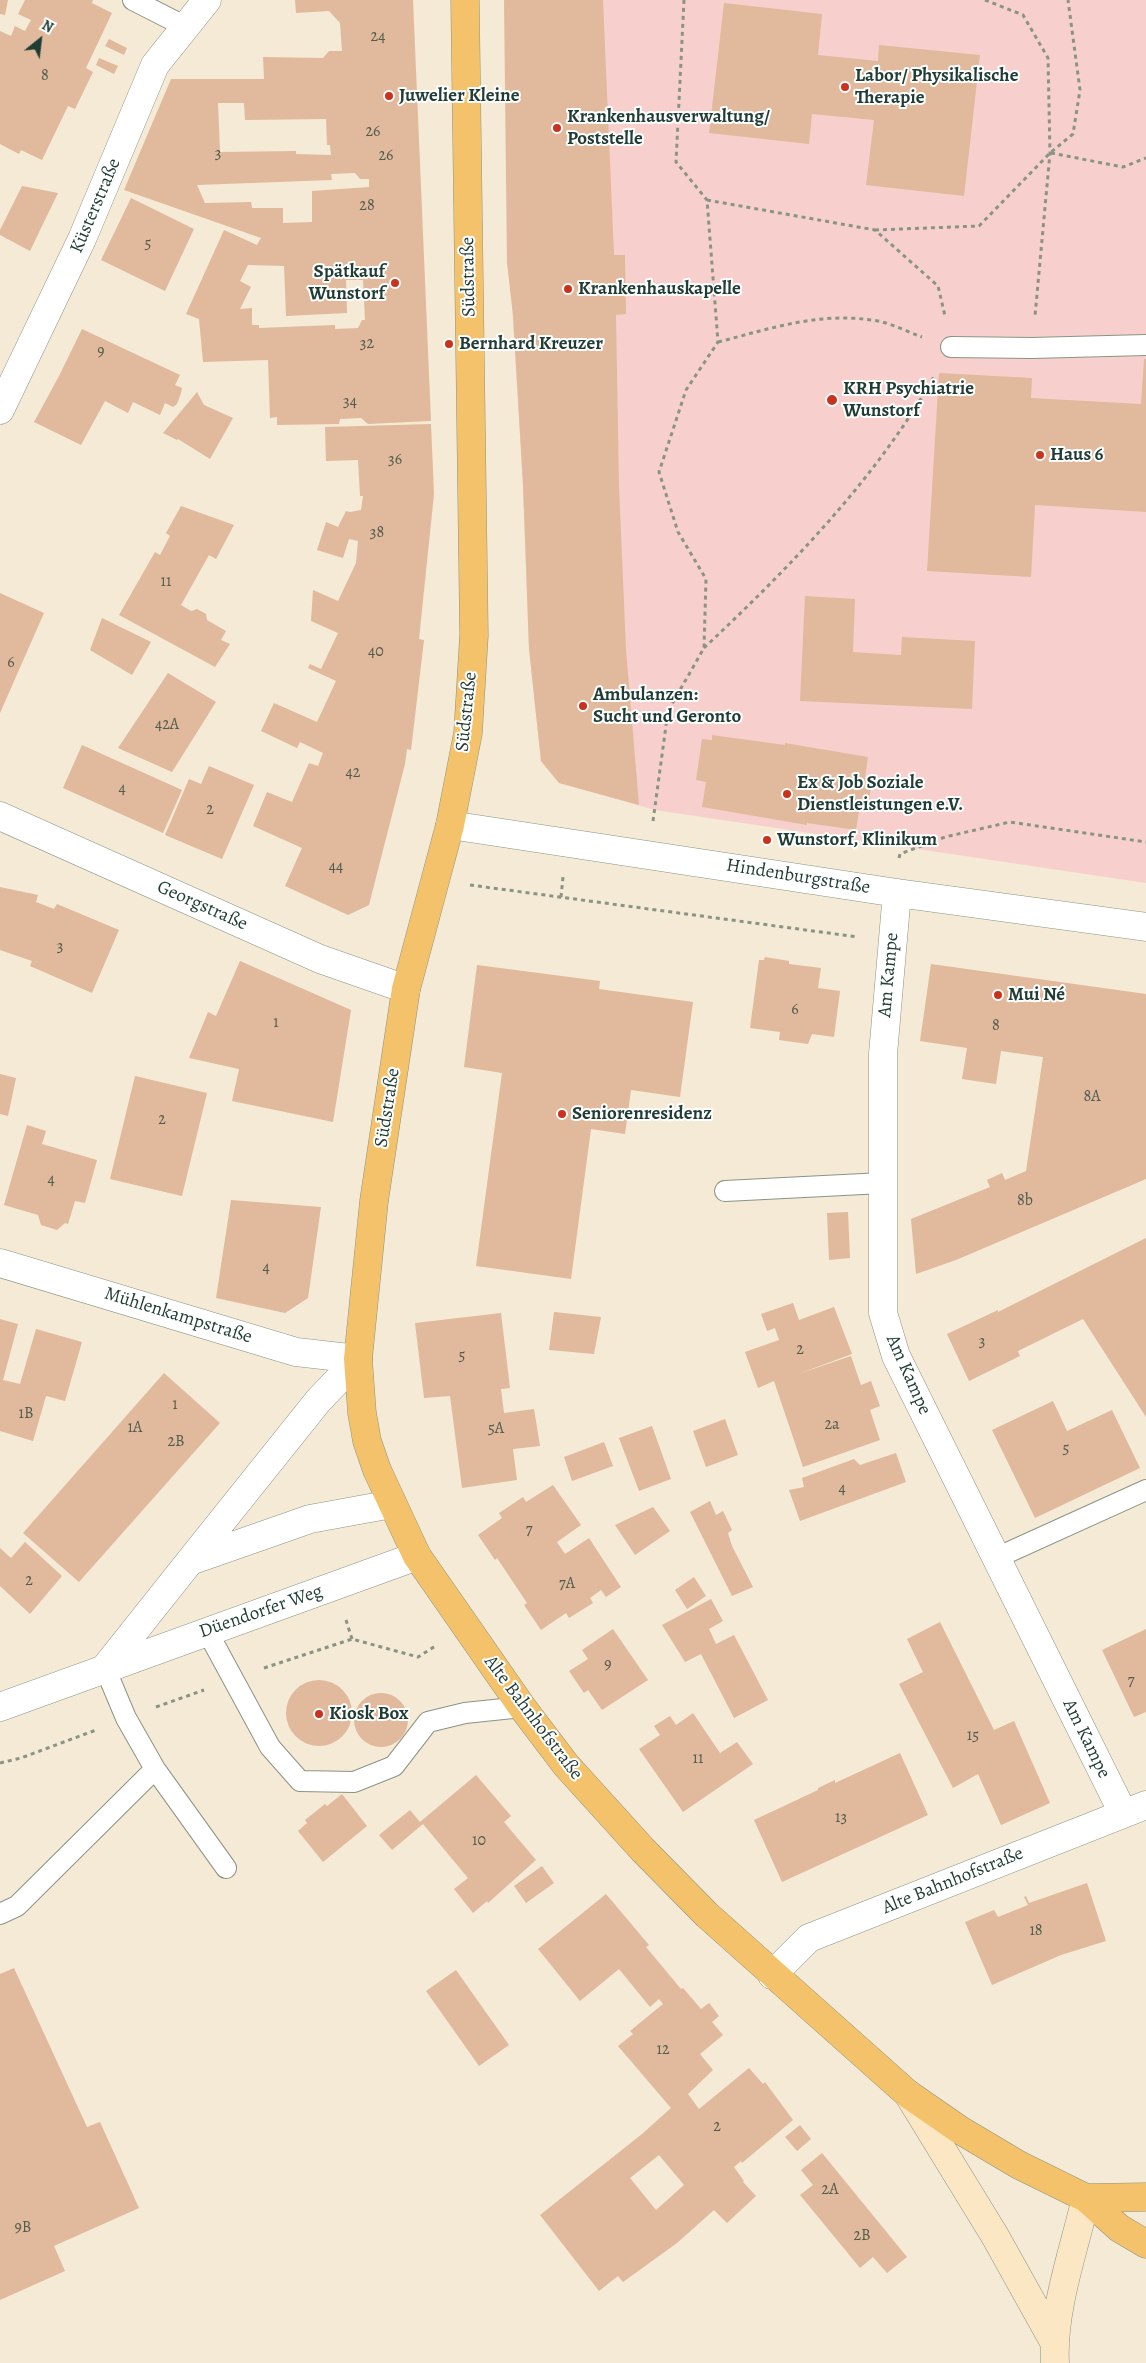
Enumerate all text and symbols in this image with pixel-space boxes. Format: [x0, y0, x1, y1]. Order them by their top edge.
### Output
north arrow [15, 15, 65, 65]
text: N [38, 16, 57, 37]
house number: 24 [371, 27, 385, 47]
place label: Labor/ Physikalische Therapie [855, 65, 1018, 109]
house number: 8 [41, 66, 49, 86]
marker: Labor/ Physikalische Therapie [839, 81, 851, 93]
place label: Juwelier Kleine [399, 85, 519, 107]
marker: Juwelier Kleine [383, 90, 395, 102]
place label: Krankenhausverwaltung/ Poststelle [567, 106, 770, 150]
house number: 26 [366, 122, 380, 142]
marker: Krankenhausverwaltung/ Poststelle [551, 122, 563, 134]
house number: 3 [215, 144, 221, 164]
house number: 26 [379, 146, 393, 166]
street label: Küsterstraße [66, 155, 126, 257]
house number: 28 [359, 196, 375, 216]
house number: 5 [145, 234, 151, 254]
street label: Südstraße [457, 237, 481, 317]
place label: Spätkauf Wunstorf [308, 261, 385, 305]
marker: Spätkauf Wunstorf [389, 277, 401, 289]
place label: Krankenhauskapelle [578, 278, 741, 300]
marker: Krankenhauskapelle [562, 283, 574, 295]
place label: Bernhard Kreuzer [459, 333, 603, 355]
house number: 32 [360, 334, 374, 354]
marker: Bernhard Kreuzer [443, 338, 455, 350]
house number: 9 [97, 342, 105, 362]
place label: KRH Psychiatrie Wunstorf [843, 378, 974, 422]
house number: 34 [343, 392, 357, 412]
marker: KRH Psychiatrie Wunstorf [825, 393, 839, 407]
place label: Haus 6 [1050, 444, 1103, 466]
marker: Haus 6 [1034, 449, 1046, 461]
house number: 36 [388, 450, 402, 470]
house number: 38 [370, 523, 384, 543]
house number: 11 [161, 572, 171, 592]
house number: 40 [368, 642, 384, 662]
house number: 6 [7, 653, 15, 673]
street label: Südstraße [451, 671, 483, 753]
place label: Ambulanzen: Sucht und Geronto [593, 684, 741, 728]
marker: Ambulanzen: Sucht und Geronto [577, 700, 589, 712]
house number: 42A [155, 715, 179, 735]
house number: 42 [346, 763, 360, 783]
place label: Ex & Job Soziale Dienstleistungen e.V. [797, 772, 963, 816]
house number: 4 [118, 779, 126, 799]
marker: Ex & Job Soziale Dienstleistungen e.V. [781, 788, 793, 800]
house number: 2 [206, 800, 214, 820]
place label: Wunstorf, Klinikum [777, 829, 937, 851]
marker: Wunstorf, Klinikum [761, 834, 773, 846]
street label: Hindenburgstraße [724, 854, 872, 900]
house number: 44 [329, 857, 343, 877]
street label: Georgstraße [153, 876, 251, 936]
street label: Am Kampe [874, 932, 904, 1018]
house number: 3 [57, 937, 63, 957]
place label: Mui Né [1008, 984, 1065, 1006]
marker: Mui Né [992, 989, 1004, 1001]
house number: 6 [791, 1000, 799, 1020]
house number: 1 [273, 1013, 279, 1033]
house number: 8 [992, 1016, 1000, 1036]
street label: Südstraße [370, 1067, 406, 1149]
house number: 8A [1083, 1087, 1101, 1107]
place label: Seniorenresidenz [572, 1103, 712, 1125]
marker: Seniorenresidenz [556, 1108, 568, 1120]
house number: 2 [158, 1110, 166, 1130]
house number: 4 [47, 1170, 55, 1190]
house number: 8b [1017, 1191, 1033, 1211]
house number: 4 [262, 1258, 270, 1278]
street label: Mühlenkampstraße [101, 1283, 255, 1349]
street label: Am Kampe [880, 1331, 936, 1419]
house number: 3 [979, 1332, 985, 1352]
house number: 2 [796, 1340, 804, 1360]
house number: 5 [459, 1346, 465, 1366]
house number: 1 [172, 1395, 178, 1415]
house number: 1B [18, 1404, 34, 1424]
house number: 2a [824, 1415, 840, 1435]
house number: 1A [128, 1418, 142, 1438]
house number: 5A [488, 1419, 504, 1439]
house number: 2B [167, 1432, 185, 1452]
house number: 5 [1063, 1439, 1069, 1459]
house number: 4 [838, 1479, 846, 1499]
house number: 7 [526, 1520, 532, 1540]
house number: 2 [25, 1571, 33, 1591]
house number: 7A [559, 1574, 575, 1594]
street label: Düendorfer Weg [196, 1580, 326, 1644]
street label: Alte Bahnhofstraße [479, 1651, 587, 1785]
house number: 9 [604, 1655, 612, 1675]
house number: 7 [1128, 1671, 1134, 1691]
street label: Am Kampe [1057, 1696, 1115, 1782]
place label: Kiosk Box [329, 1703, 408, 1725]
marker: Kiosk Box [313, 1708, 325, 1720]
house number: 15 [967, 1726, 979, 1746]
house number: 11 [693, 1749, 703, 1769]
house number: 13 [835, 1808, 847, 1828]
house number: 10 [472, 1831, 486, 1851]
street label: Alte Bahnhofstraße [879, 1842, 1027, 1920]
house number: 18 [1029, 1921, 1043, 1941]
house number: 12 [656, 2040, 670, 2060]
house number: 2 [713, 2117, 721, 2137]
house number: 2A [822, 2180, 838, 2200]
house number: 9B [15, 2218, 31, 2238]
house number: 2B [853, 2226, 871, 2246]

